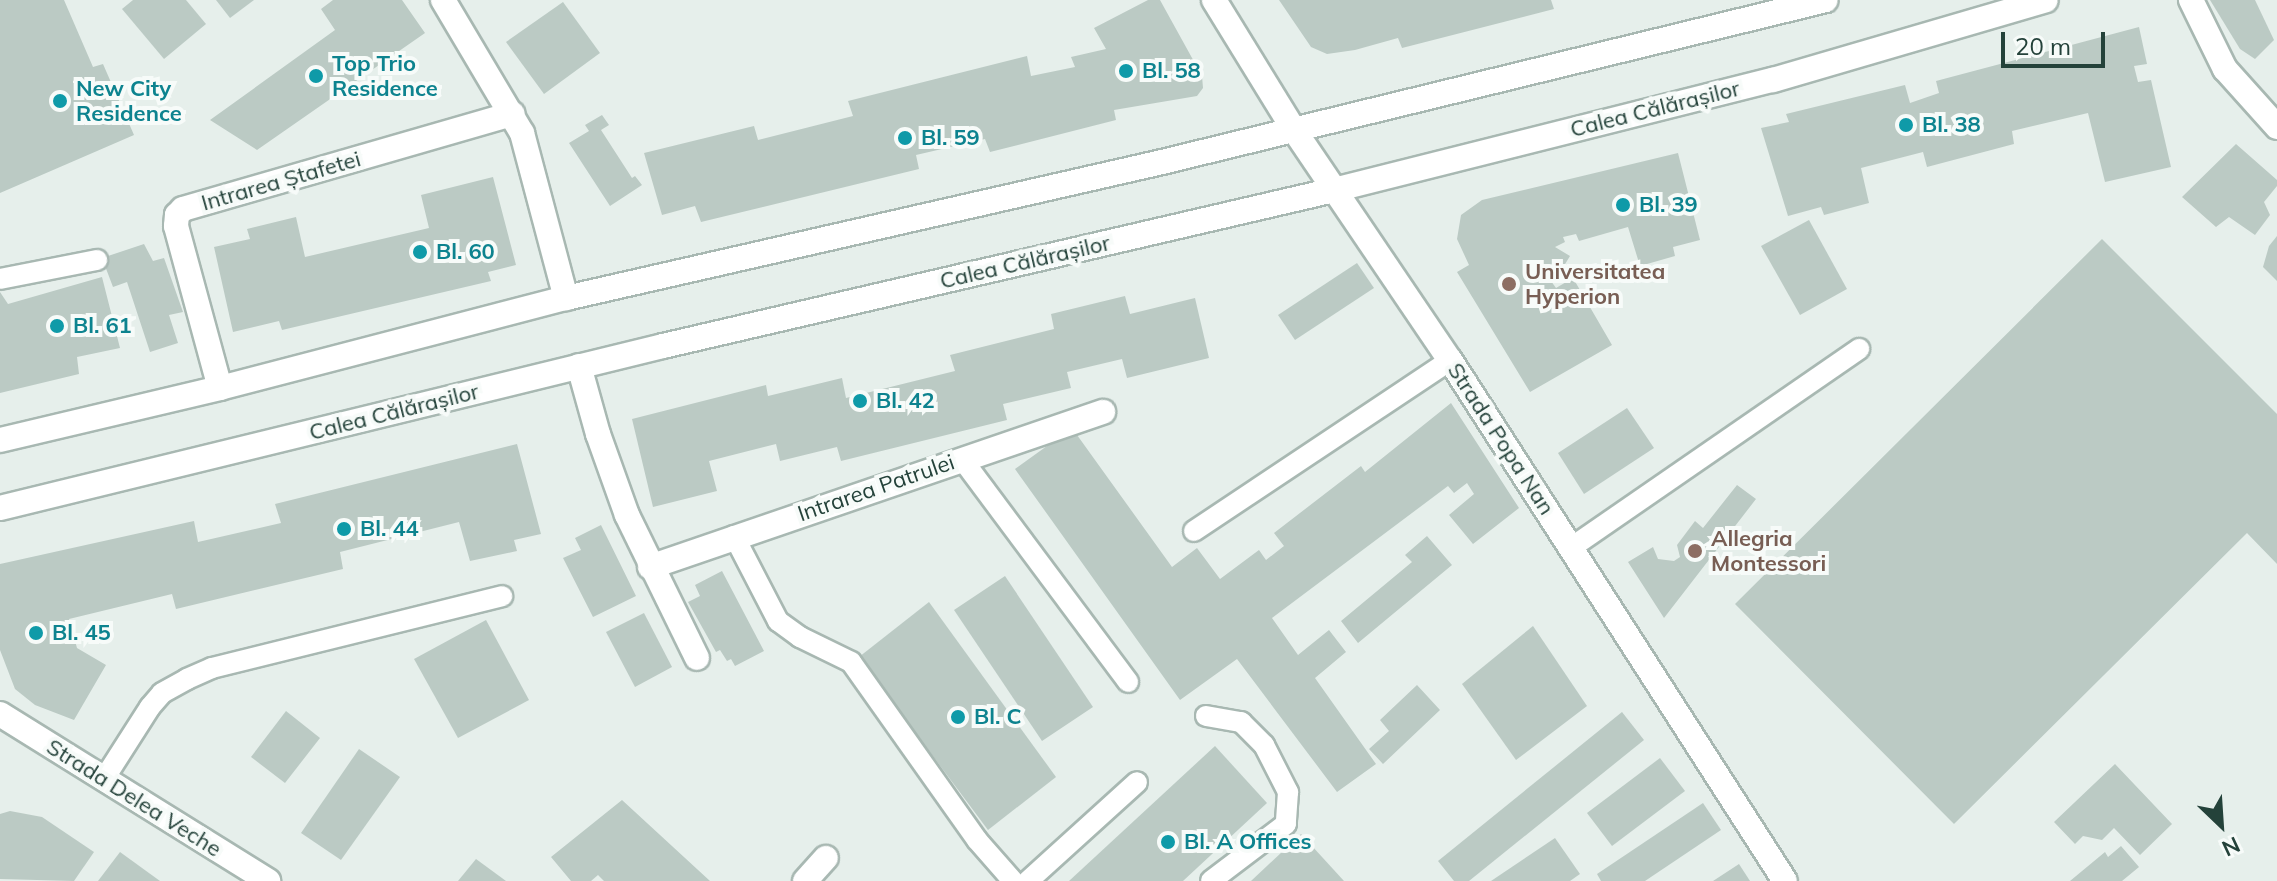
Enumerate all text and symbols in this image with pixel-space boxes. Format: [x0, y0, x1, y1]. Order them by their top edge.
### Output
scale bar [2005, 16, 2109, 66]
text: 20 m [2015, 31, 2071, 61]
place label: Top Trio Residence [332, 50, 438, 102]
place label: Bl. 58 [1142, 58, 1201, 84]
marker: Bl. 58 [1117, 62, 1135, 80]
marker: Top Trio Residence [307, 67, 325, 85]
place label: New City Residence [76, 75, 182, 126]
street label: Calea Călărașilor [1568, 75, 1742, 143]
marker: New City Residence [51, 92, 69, 110]
place label: Bl. 38 [1922, 112, 1981, 138]
marker: Bl. 38 [1897, 116, 1915, 134]
place label: Bl. 59 [921, 125, 980, 151]
marker: Bl. 59 [896, 129, 914, 147]
street label: Intrarea Ștafetei [198, 146, 364, 216]
place label: Bl. 39 [1639, 192, 1698, 218]
marker: Bl. 39 [1614, 196, 1632, 214]
street label: Calea Călărașilor [937, 230, 1113, 294]
place label: Bl. 60 [436, 239, 495, 265]
marker: Bl. 60 [411, 243, 429, 261]
place label: Universitatea Hyperion [1525, 258, 1665, 310]
marker: Universitatea Hyperion [1500, 275, 1518, 293]
place label: Bl. 61 [73, 313, 132, 339]
marker: Bl. 61 [48, 317, 66, 335]
street label: Strada Popa Nan [1442, 358, 1560, 520]
street label: Calea Călărașilor [307, 378, 481, 446]
place label: Bl. 42 [876, 388, 935, 414]
marker: Bl. 42 [851, 392, 869, 410]
street label: Intrarea Patrulei [794, 449, 958, 527]
place label: Bl. 44 [360, 516, 419, 542]
marker: Bl. 44 [335, 520, 353, 538]
place label: Allegria Montessori [1711, 525, 1826, 576]
marker: Allegria Montessori [1686, 542, 1704, 560]
place label: Bl. 45 [52, 620, 111, 646]
marker: Bl. 45 [27, 624, 45, 642]
place label: Bl. C [974, 704, 1021, 730]
marker: Bl. C [949, 708, 967, 726]
street label: Strada Delea Veche [42, 734, 226, 862]
north arrow [2181, 785, 2261, 865]
place label: Bl. A Offices [1184, 829, 1312, 855]
text: N [2218, 831, 2245, 863]
marker: Bl. A Offices [1159, 833, 1177, 851]

